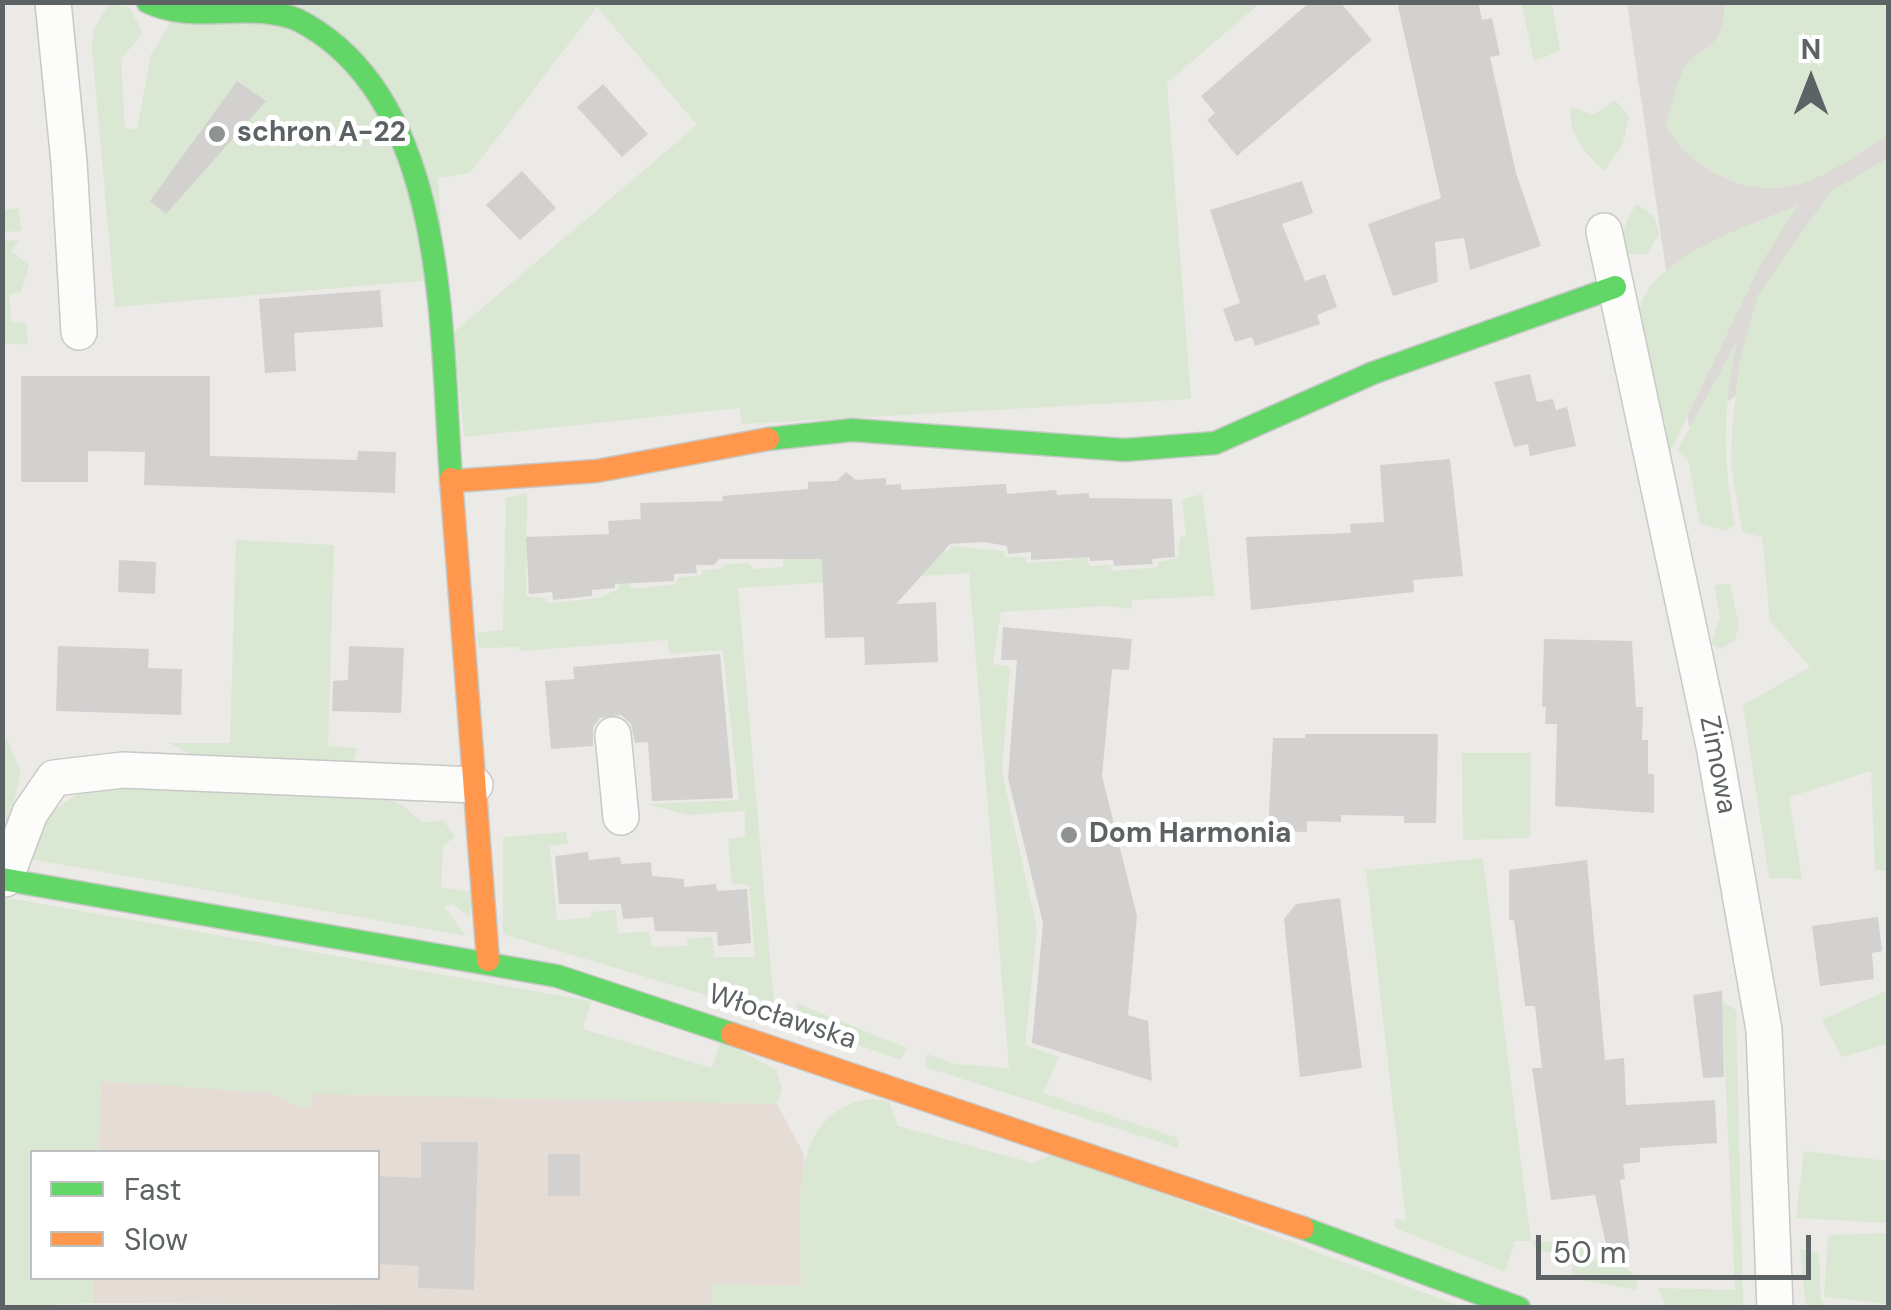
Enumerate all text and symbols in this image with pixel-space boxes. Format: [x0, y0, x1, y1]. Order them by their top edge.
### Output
north arrow [1761, 30, 1861, 130]
text: N [1801, 31, 1821, 68]
place label: schron A-22 [237, 117, 406, 151]
marker: schron A-22 [206, 123, 228, 145]
street label: Zimowa [1691, 713, 1743, 817]
place label: Dom Harmonia [1089, 818, 1291, 852]
marker: Dom Harmonia [1058, 824, 1080, 846]
street label: Włocławska [704, 978, 860, 1058]
legend [30, 1150, 380, 1280]
text: Fast [124, 1170, 182, 1209]
scale bar [1541, 1215, 1816, 1277]
text: Slow [124, 1220, 188, 1259]
text: 50 m [1553, 1233, 1627, 1272]

